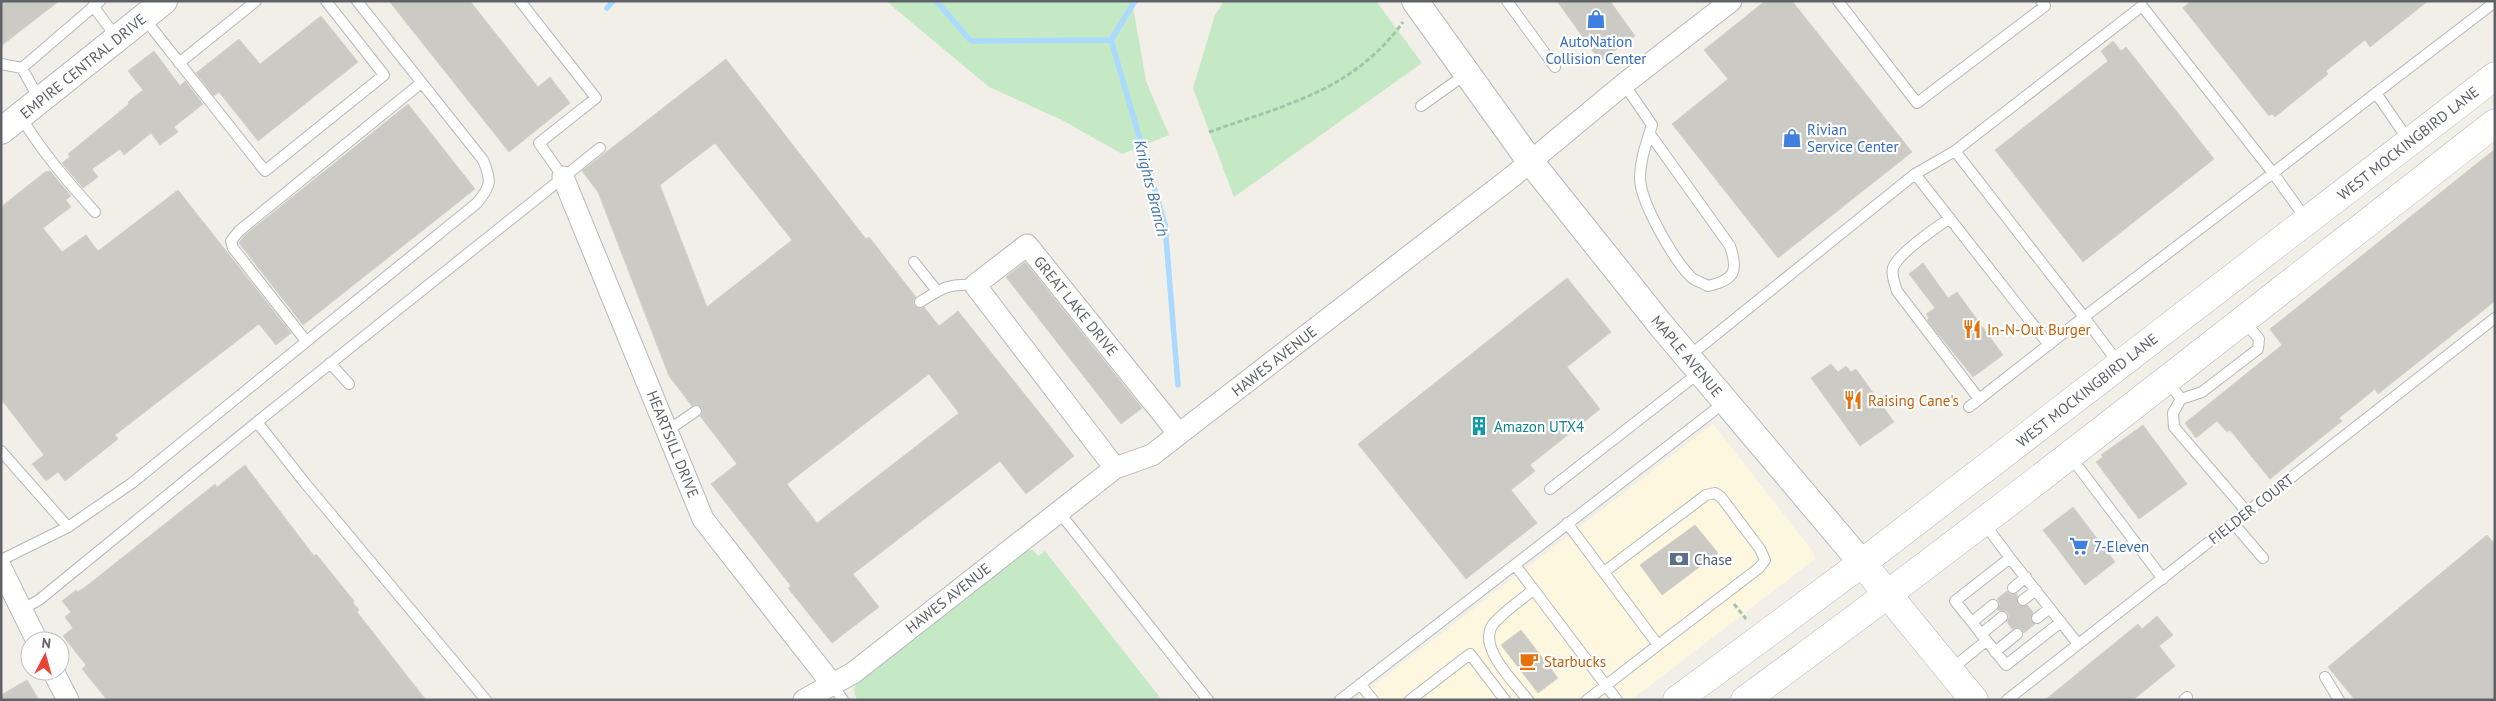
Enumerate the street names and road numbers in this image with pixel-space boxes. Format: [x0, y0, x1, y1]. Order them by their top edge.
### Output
street label: EMPIRE CENTRAL DRIVE [16, 9, 150, 123]
street label: WEST MOCKINGBIRD LANE [2333, 82, 2483, 204]
street label: GREAT LAKE DRIVE [1030, 252, 1122, 360]
street label: MAPLE AVENUE [1647, 311, 1727, 401]
street label: HAWES AVENUE [1228, 322, 1320, 400]
street label: WEST MOCKINGBIRD LANE [2012, 329, 2162, 451]
street label: HEARTSILL DRIVE [643, 388, 703, 500]
street label: FIELDER COURT [2204, 469, 2298, 548]
street label: HAWES AVENUE [902, 559, 994, 637]

